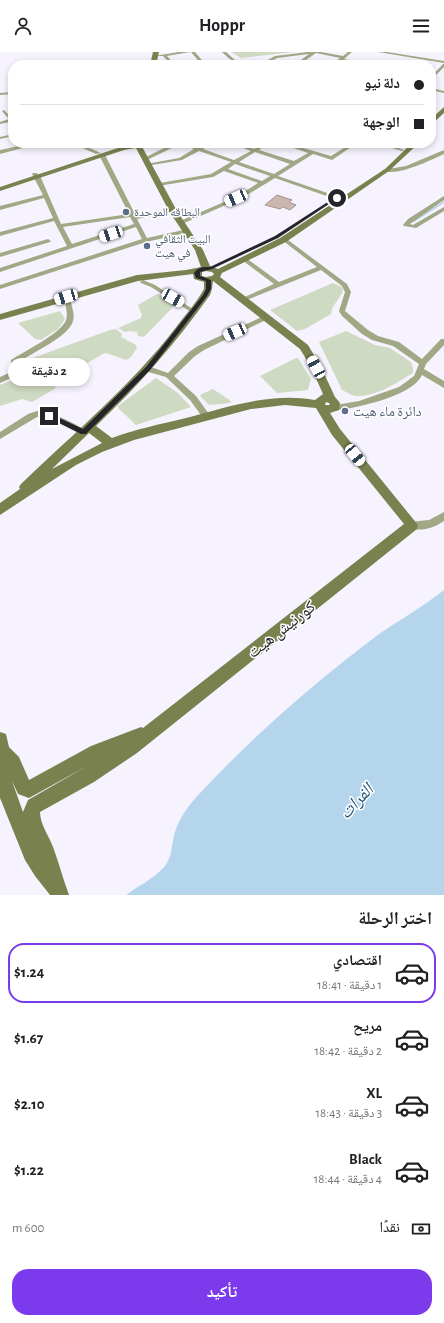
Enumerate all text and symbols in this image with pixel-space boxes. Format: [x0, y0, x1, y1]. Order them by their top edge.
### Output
icon: person [12, 15, 34, 37]
icon: menu [410, 15, 432, 37]
text: Hoppr [199, 17, 245, 35]
text: دلة نيو [364, 76, 400, 91]
text: الوجهة [362, 115, 400, 130]
car [223, 188, 249, 208]
route start [328, 189, 346, 207]
place label: البطاقه الموحدة [134, 206, 200, 219]
marker: البطاقه الموحدة [121, 207, 131, 217]
car [98, 225, 124, 243]
place label: البيت الثقافي في هيت [155, 233, 211, 263]
marker: البيت الثقافي في هيت [142, 241, 152, 251]
car [160, 287, 186, 309]
car [53, 288, 79, 306]
car [222, 322, 248, 342]
car [305, 354, 327, 380]
callout: 2 دقيقة [8, 358, 90, 386]
text: 2 دقيقة [31, 365, 67, 378]
place label: دائرة ماء هيت [353, 405, 422, 420]
marker: دائرة ماء هيت [340, 406, 350, 416]
route end [40, 407, 58, 425]
car [343, 442, 367, 468]
street label: كورنيش هيت [244, 598, 320, 663]
water label: الفرات [336, 779, 378, 823]
text: اختر الرحلة [358, 910, 432, 928]
text: اقتصادي [333, 953, 382, 968]
icon: car [394, 955, 430, 991]
text: $1.24 [14, 965, 44, 980]
text: 1 دقيقة · 18:41 [317, 979, 382, 992]
text: مريح [353, 1019, 382, 1034]
icon: car [394, 1021, 430, 1057]
text: $1.67 [14, 1031, 43, 1046]
text: 2 دقيقة · 18:42 [314, 1045, 382, 1058]
text: XL [366, 1086, 382, 1101]
icon: car [394, 1087, 430, 1123]
text: $2.10 [14, 1097, 44, 1112]
text: 3 دقيقة · 18:43 [316, 1107, 382, 1120]
text: Black [349, 1152, 382, 1167]
icon: car [394, 1153, 430, 1189]
text: $1.22 [14, 1163, 44, 1178]
text: 4 دقيقة · 18:44 [314, 1173, 382, 1186]
icon: cash [410, 1218, 432, 1240]
text: نقدًا [379, 1220, 400, 1235]
text: 600 m [12, 1222, 44, 1235]
button: تأكيد [12, 1269, 432, 1315]

